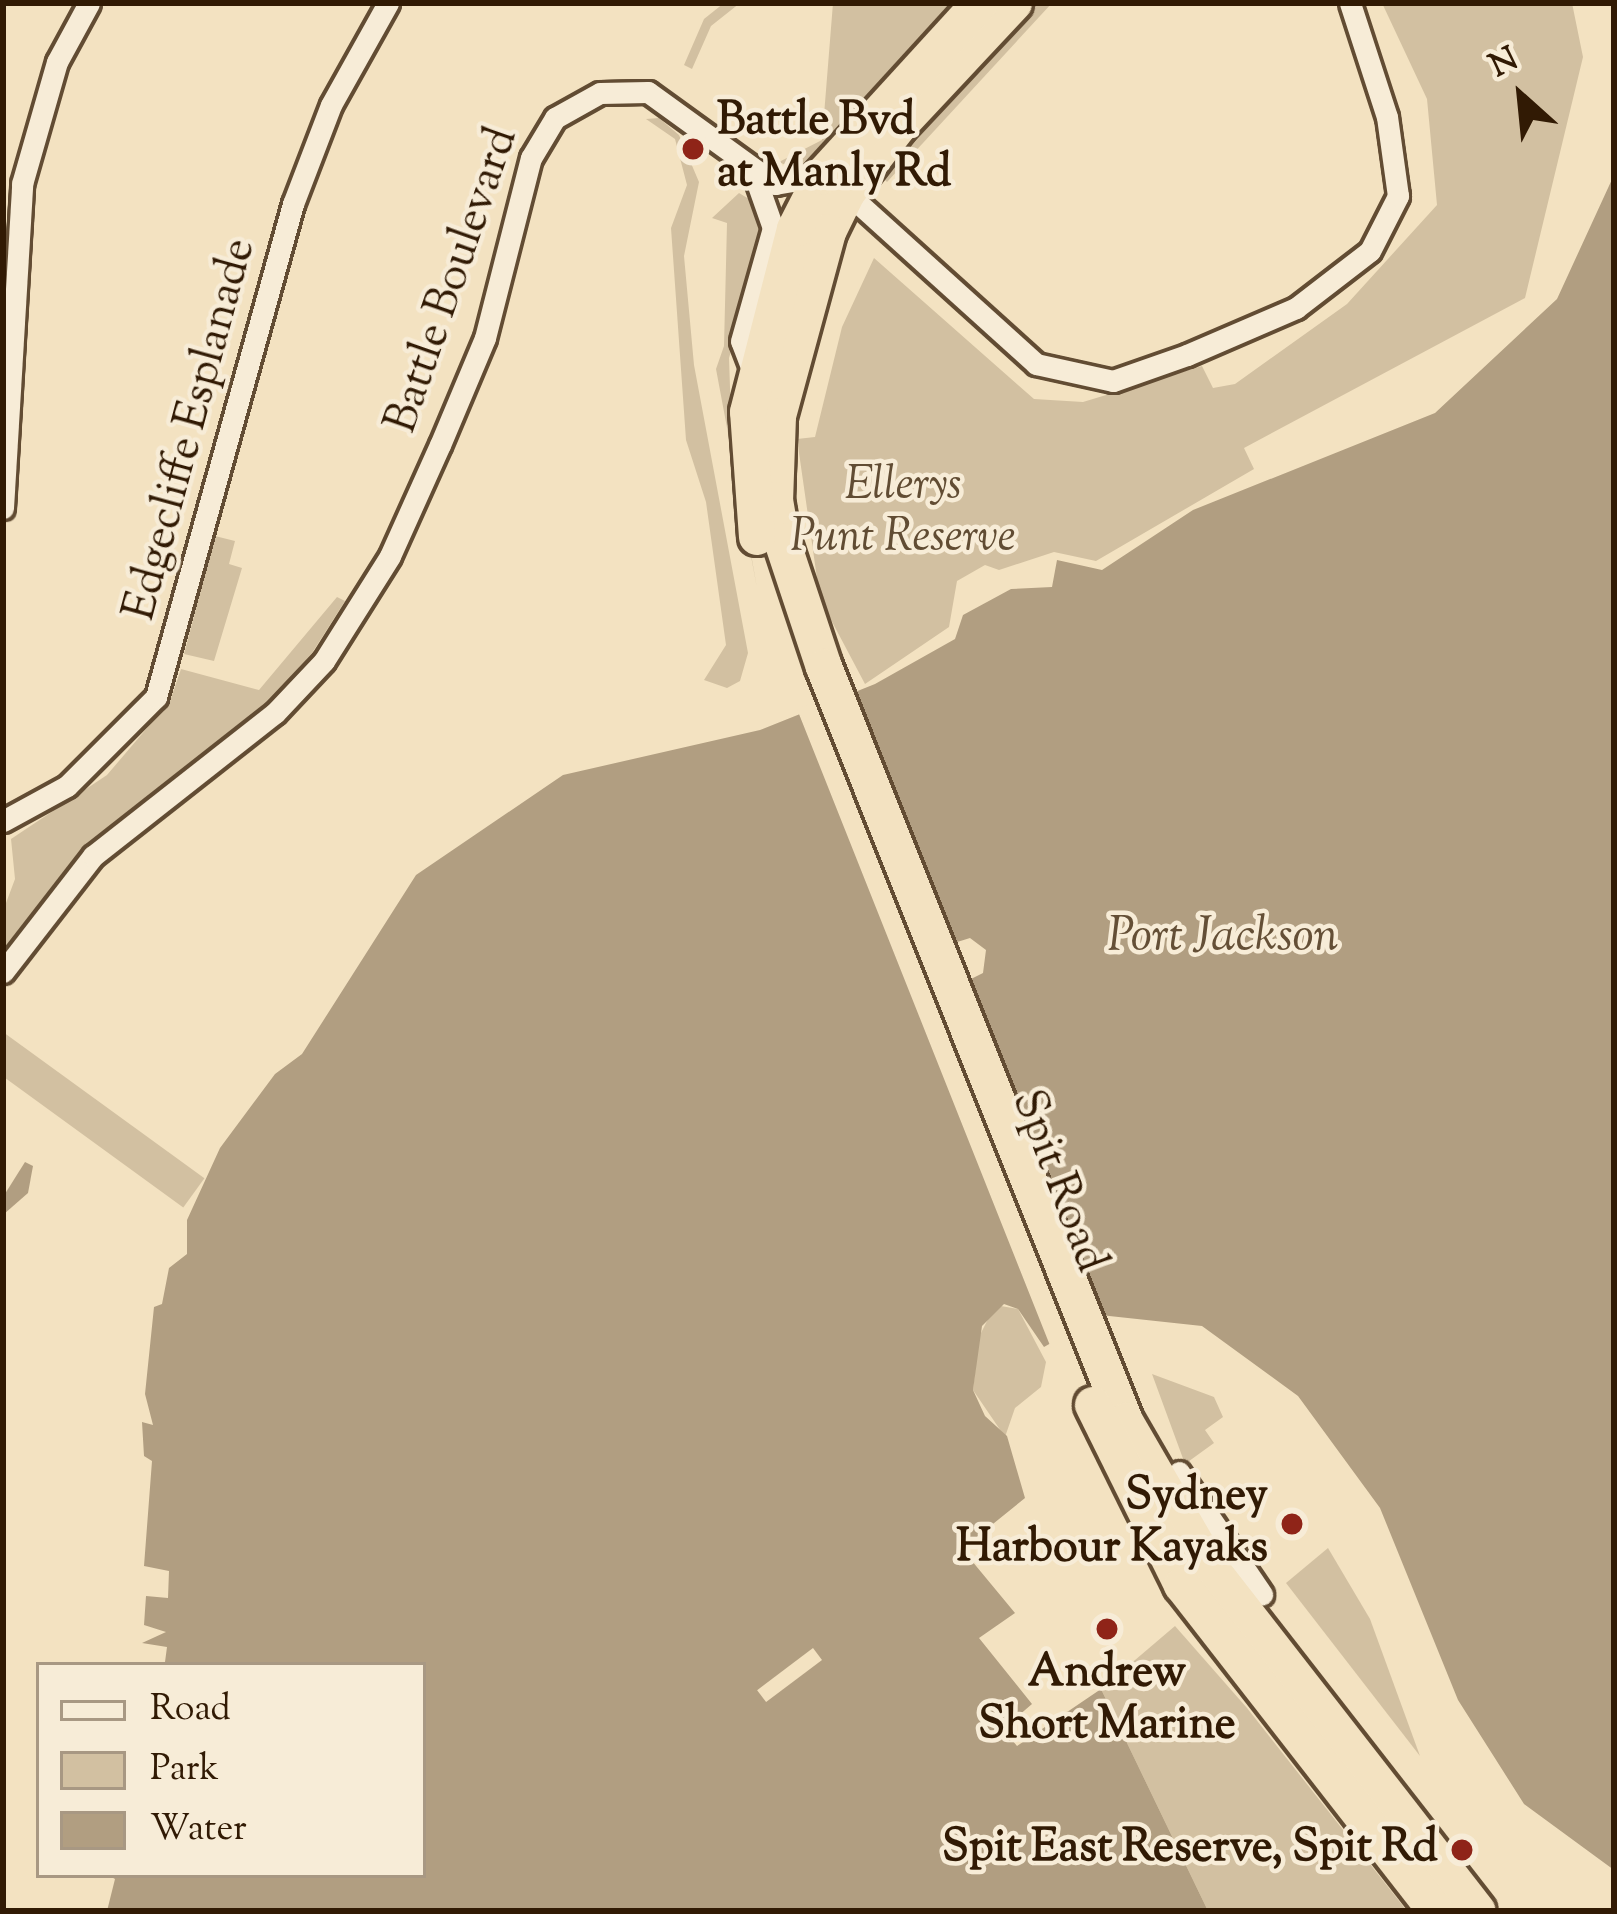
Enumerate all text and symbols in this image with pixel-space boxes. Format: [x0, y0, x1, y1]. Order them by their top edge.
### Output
north arrow [1461, 36, 1581, 156]
text: N [1482, 37, 1527, 91]
place label: Battle Bvd at Manly Rd [717, 96, 951, 202]
street label: Battle Boulevard [376, 121, 532, 441]
marker: Battle Bvd at Manly Rd [680, 136, 706, 162]
street label: Edgecliffe Esplanade [115, 233, 269, 627]
park label: Ellerys Punt Reserve [790, 460, 1016, 566]
water label: Port Jackson [1107, 909, 1339, 967]
street label: Spit Road [998, 1083, 1116, 1281]
place label: Sydney Harbour Kayaks [956, 1471, 1268, 1577]
marker: Sydney Harbour Kayaks [1279, 1511, 1305, 1537]
marker: Andrew Short Marine [1094, 1616, 1120, 1642]
place label: Andrew Short Marine [978, 1648, 1236, 1754]
legend [36, 1662, 426, 1878]
text: Road [150, 1684, 231, 1736]
text: Park [150, 1744, 219, 1796]
text: Water [150, 1804, 247, 1856]
place label: Spit East Reserve, Spit Rd [942, 1823, 1438, 1877]
marker: Spit East Reserve, Spit Rd [1449, 1837, 1475, 1863]

